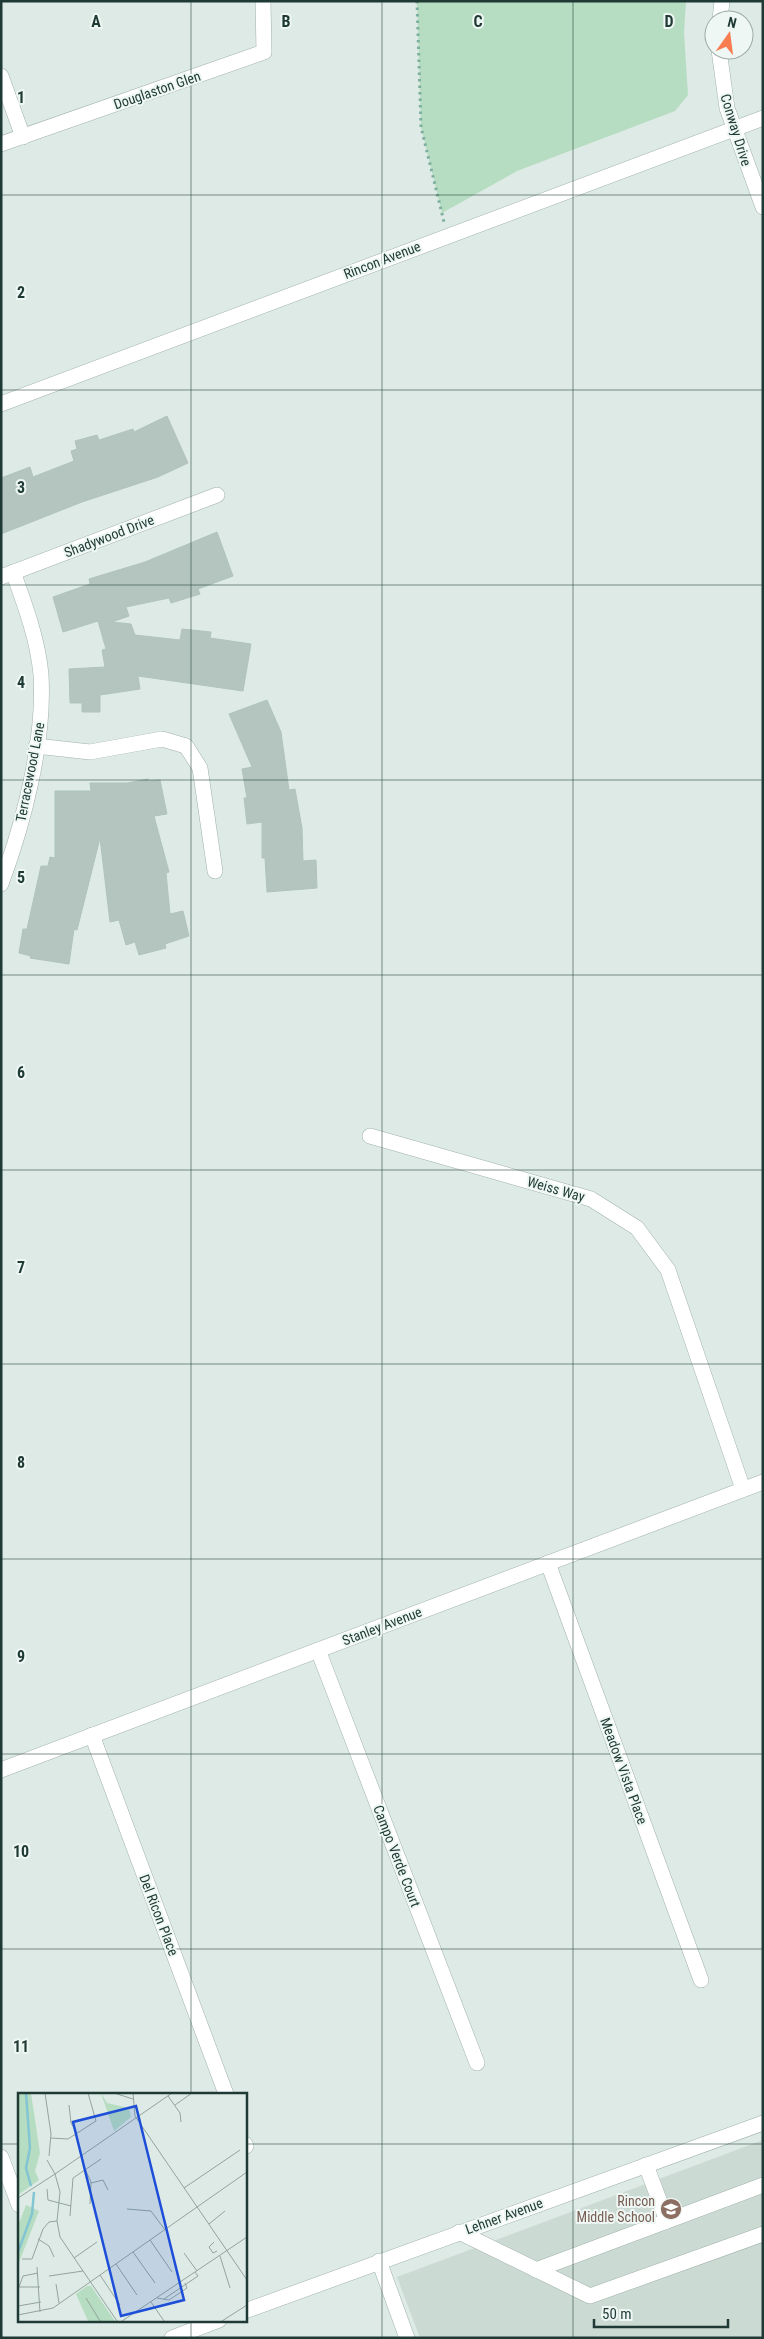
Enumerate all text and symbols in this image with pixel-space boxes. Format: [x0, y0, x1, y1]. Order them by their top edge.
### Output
north arrow [704, 10, 754, 60]
text: A [91, 12, 101, 31]
text: B [282, 12, 291, 31]
text: C [473, 12, 483, 31]
text: D [664, 12, 674, 31]
text: N [726, 14, 738, 31]
street label: Douglaston Glen [111, 68, 203, 112]
text: 1 [17, 88, 25, 107]
street label: Conway Drive [717, 92, 755, 168]
street label: Rincon Avenue [341, 238, 423, 282]
text: 2 [17, 283, 25, 302]
text: 3 [17, 478, 25, 497]
street label: Shadywood Drive [62, 511, 157, 560]
text: 4 [17, 673, 25, 692]
street label: Terracewood Lane [12, 720, 48, 823]
text: 5 [17, 868, 25, 887]
text: 6 [17, 1063, 25, 1082]
street label: Weiss Way [525, 1173, 587, 1205]
text: 7 [17, 1258, 25, 1277]
text: 8 [17, 1453, 25, 1472]
street label: Stanley Avenue [340, 1603, 424, 1649]
text: 9 [17, 1647, 25, 1666]
street label: Meadow Vista Place [597, 1715, 651, 1827]
street label: Campo Verde Court [370, 1803, 424, 1909]
text: 10 [13, 1842, 29, 1861]
street label: Del Ricon Place [136, 1872, 182, 1958]
text: 11 [13, 2037, 29, 2056]
inset map [18, 2093, 246, 2322]
place label: Rincon Middle School [577, 2193, 655, 2225]
street label: Lehner Avenue [463, 2194, 545, 2237]
school or university icon: Rincon Middle School [659, 2197, 683, 2221]
scale bar [594, 2296, 728, 2328]
text: 50 m [602, 2305, 632, 2323]

